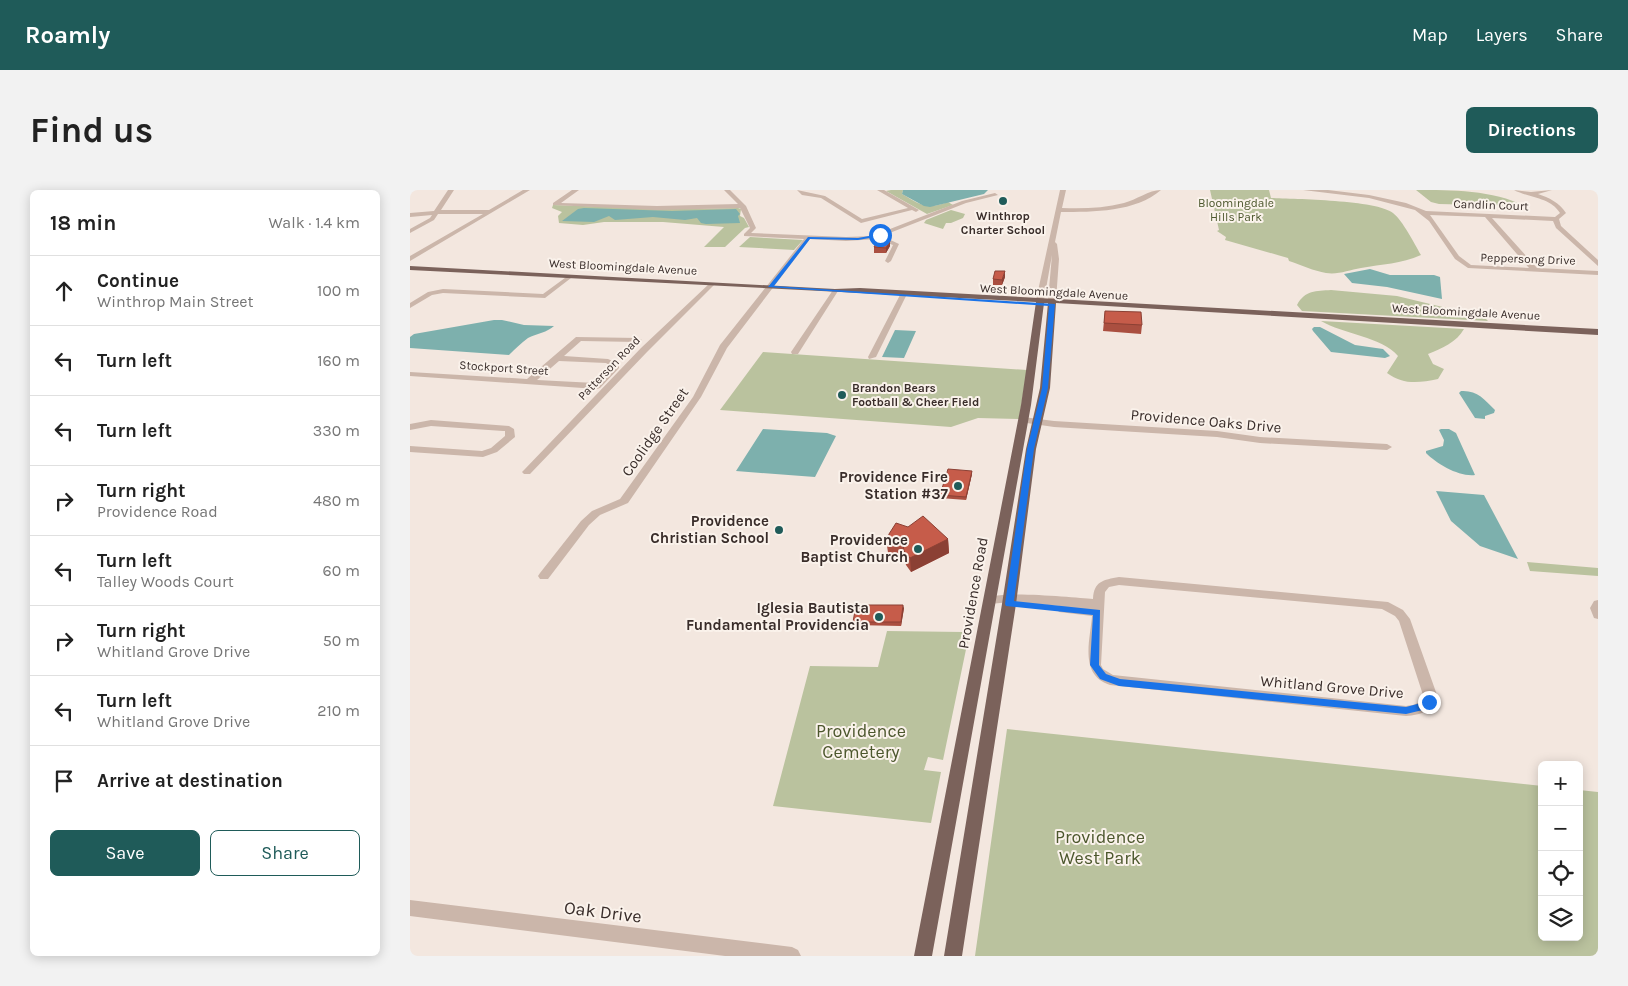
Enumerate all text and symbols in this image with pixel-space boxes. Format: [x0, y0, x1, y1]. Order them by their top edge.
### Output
text: Roamly [25, 21, 110, 49]
text: Map [1412, 24, 1448, 46]
text: Layers [1476, 24, 1528, 46]
text: Share [1556, 24, 1603, 46]
button: Directions [1466, 107, 1598, 153]
text: Find us [30, 110, 153, 151]
marker: Winthrop Charter School [997, 195, 1009, 207]
park label: Bloomingdale Hills Park [1198, 196, 1274, 224]
street label: Candlin Court [1453, 197, 1529, 213]
place label: Winthrop Charter School [961, 209, 1045, 237]
text: 18 min [50, 211, 116, 235]
text: Walk · 1.4 km [269, 213, 360, 232]
route start [869, 224, 892, 247]
street label: Peppersong Drive [1480, 250, 1576, 268]
street label: West Bloomingdale Avenue [548, 256, 698, 278]
text: Continue [97, 270, 179, 292]
icon: ahead [50, 277, 78, 305]
text: 100 m [317, 281, 360, 300]
street label: West Bloomingdale Avenue [979, 281, 1129, 303]
text: Winthrop Main Street [97, 292, 254, 311]
street label: West Bloomingdale Avenue [1391, 301, 1541, 323]
street label: Patterson Road [575, 333, 643, 403]
icon: left [50, 347, 78, 375]
text: Turn left [97, 350, 172, 372]
text: 160 m [317, 351, 360, 370]
street label: Stockport Street [459, 358, 550, 378]
place label: Brandon Bears Football & Cheer Field [852, 381, 979, 409]
street label: Coolidge Street [618, 384, 692, 480]
marker: Brandon Bears Football & Cheer Field [836, 389, 848, 401]
street label: Providence Oaks Drive [1130, 405, 1282, 437]
icon: left [50, 417, 78, 445]
text: Turn left [97, 420, 172, 442]
text: 330 m [313, 421, 360, 440]
place label: Providence Fire Station #37 [839, 468, 949, 503]
text: Turn right [97, 480, 186, 502]
marker: Providence Fire Station #37 [952, 480, 964, 492]
icon: right [50, 487, 78, 515]
text: 480 m [313, 491, 360, 510]
text: Providence Road [97, 502, 218, 521]
place label: Providence Christian School [650, 512, 769, 547]
marker: Providence Christian School [773, 524, 785, 536]
place label: Providence Baptist Church [800, 531, 908, 566]
street label: Providence Road [954, 536, 992, 650]
marker: Providence Baptist Church [912, 543, 924, 555]
text: Turn left [97, 550, 172, 572]
icon: left [50, 557, 78, 585]
text: 60 m [323, 561, 360, 580]
text: Talley Woods Court [97, 572, 234, 591]
place label: Iglesia Bautista Fundamental Providencia [686, 599, 869, 634]
marker: Iglesia Bautista Fundamental Providencia [873, 611, 885, 623]
text: Turn right [97, 620, 186, 642]
icon: right [50, 627, 78, 655]
text: 50 m [323, 631, 360, 650]
text: Whitland Grove Drive [97, 642, 250, 661]
street label: Whitland Grove Drive [1260, 672, 1404, 702]
text: Turn left [97, 690, 172, 712]
route end [1418, 691, 1441, 714]
icon: left [50, 697, 78, 725]
text: 210 m [317, 701, 360, 720]
text: Whitland Grove Drive [97, 712, 250, 731]
park label: Providence Cemetery [816, 720, 906, 763]
map controls [1538, 761, 1583, 941]
button: + [1538, 761, 1583, 806]
icon: arrive [50, 767, 78, 795]
text: Arrive at destination [97, 770, 283, 792]
button: − [1538, 806, 1583, 851]
park label: Providence West Park [1055, 826, 1145, 869]
button: Save [50, 830, 200, 876]
button: Share [210, 830, 360, 876]
button: locate [1538, 851, 1583, 896]
street label: Oak Drive [563, 896, 643, 928]
button: layers [1538, 896, 1583, 941]

